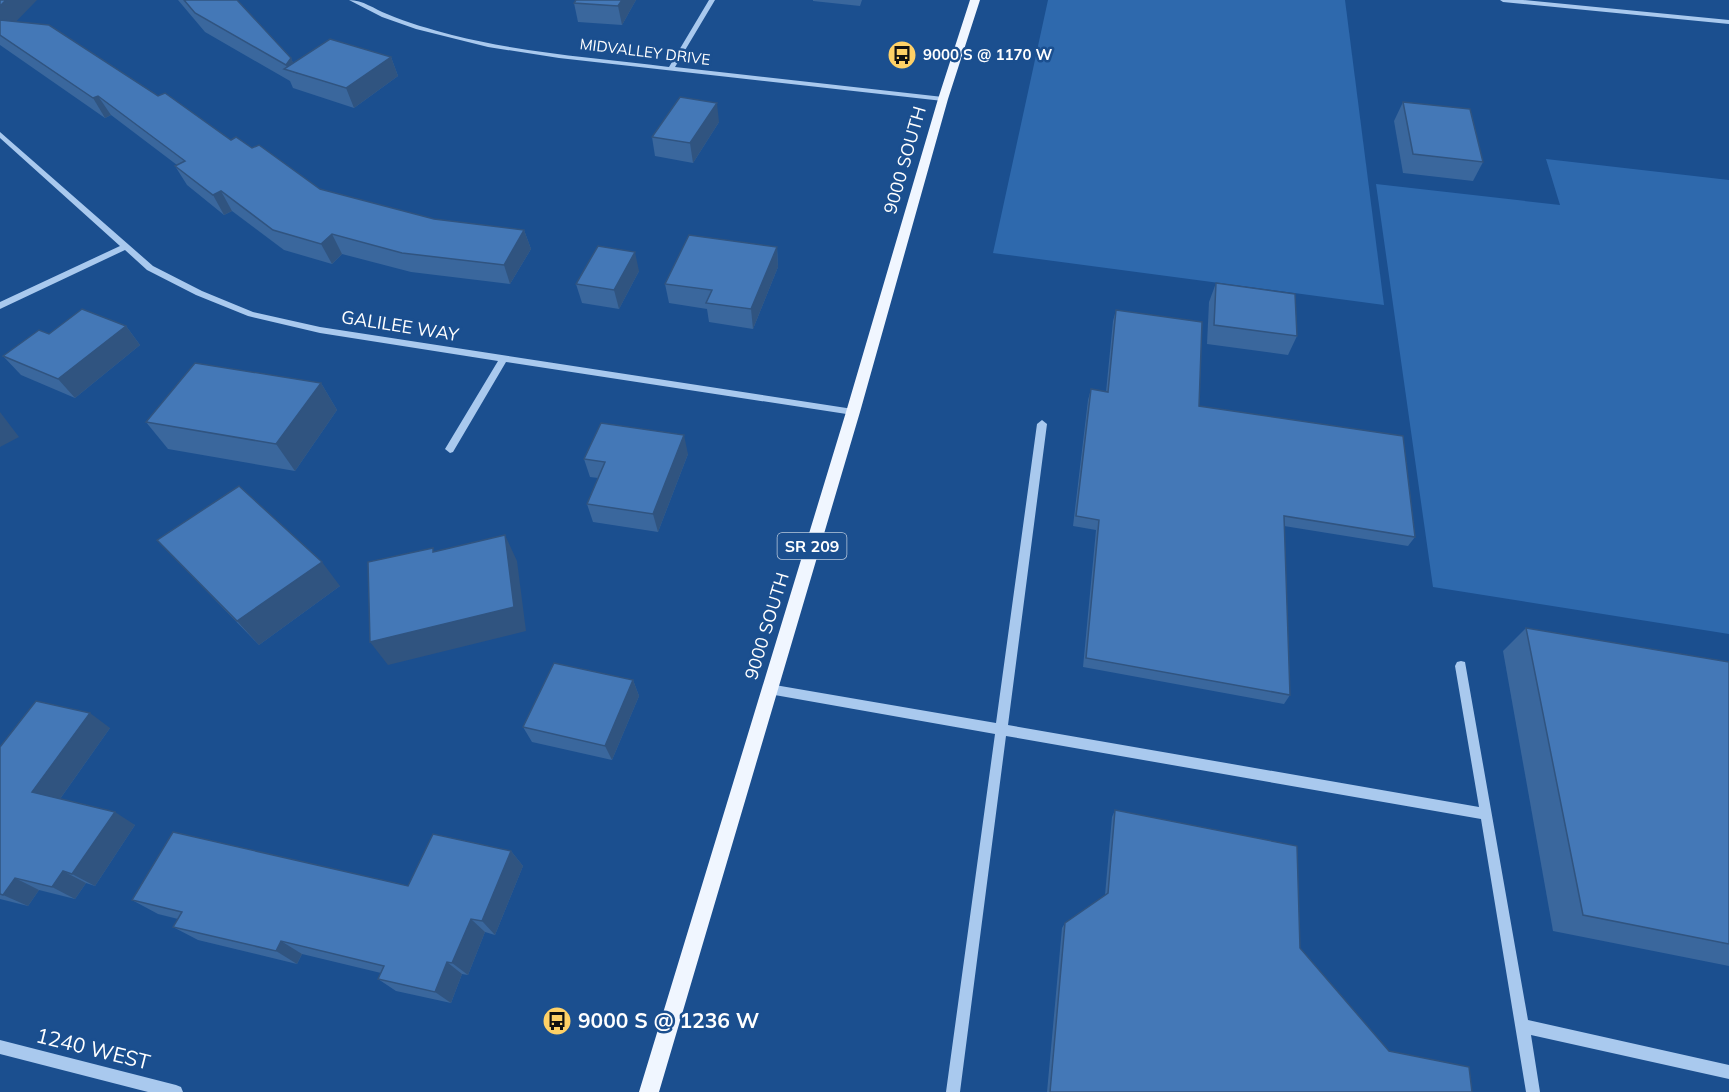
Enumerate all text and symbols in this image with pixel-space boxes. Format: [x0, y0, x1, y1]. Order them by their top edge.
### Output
street label: MIDVALLEY DRIVE [579, 34, 712, 69]
bus stop icon: 9000 S @ 1170 W [886, 39, 918, 71]
place label: 9000 S @ 1170 W [923, 45, 1053, 64]
street label: 9000 SOUTH [878, 103, 931, 216]
street label: GALILEE WAY [340, 305, 461, 346]
road number: SR 209 [778, 533, 846, 559]
street label: 9000 SOUTH [739, 570, 794, 682]
bus stop icon: 9000 S @ 1236 W [541, 1005, 573, 1037]
place label: 9000 S @ 1236 W [578, 1007, 760, 1033]
street label: 1240 WEST [33, 1021, 153, 1075]

